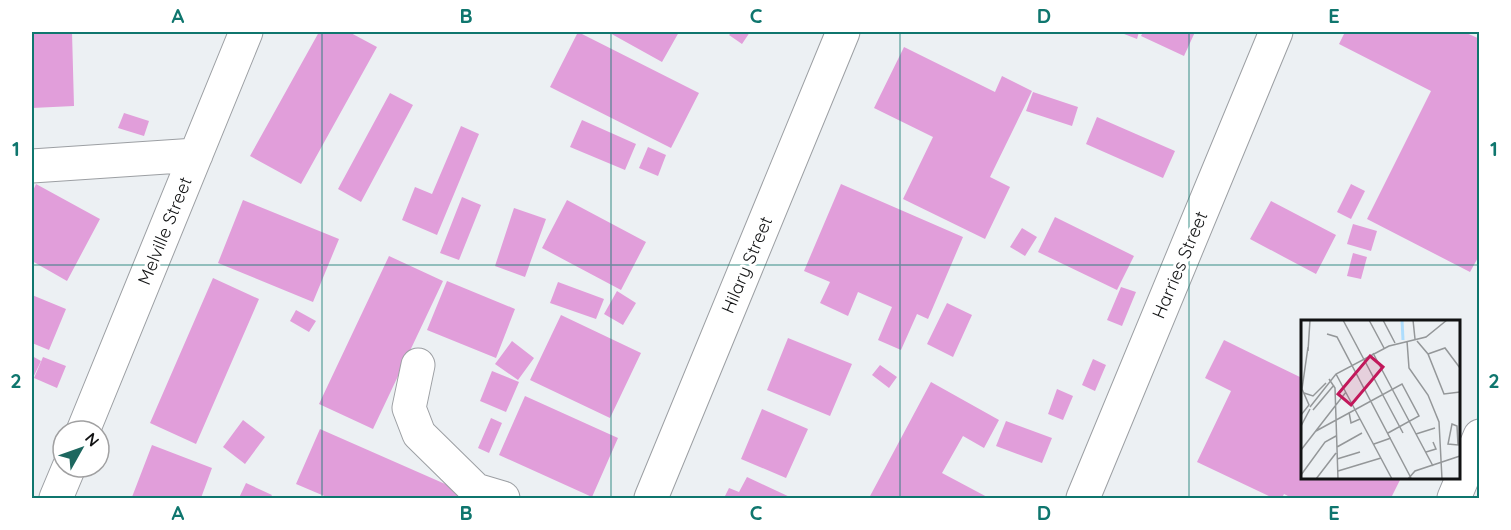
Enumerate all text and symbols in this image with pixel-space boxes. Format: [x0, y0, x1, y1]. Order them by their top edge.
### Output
text: A [172, 3, 185, 28]
text: B [459, 3, 473, 28]
text: C [750, 3, 763, 28]
text: D [1037, 3, 1051, 28]
text: E [1328, 3, 1340, 28]
text: 1 [12, 136, 20, 161]
text: 1 [1490, 136, 1498, 161]
street label: Melville Street [132, 173, 197, 288]
street label: Harries Street [1147, 208, 1212, 322]
street label: Hilary Street [716, 213, 777, 317]
inset map [1301, 320, 1460, 479]
text: 2 [10, 368, 22, 393]
text: 2 [1488, 368, 1500, 393]
north arrow [51, 419, 111, 479]
text: N [81, 428, 104, 450]
text: A [172, 500, 185, 525]
text: B [459, 500, 473, 525]
text: C [750, 500, 763, 525]
text: D [1037, 500, 1051, 525]
text: E [1328, 500, 1340, 525]

